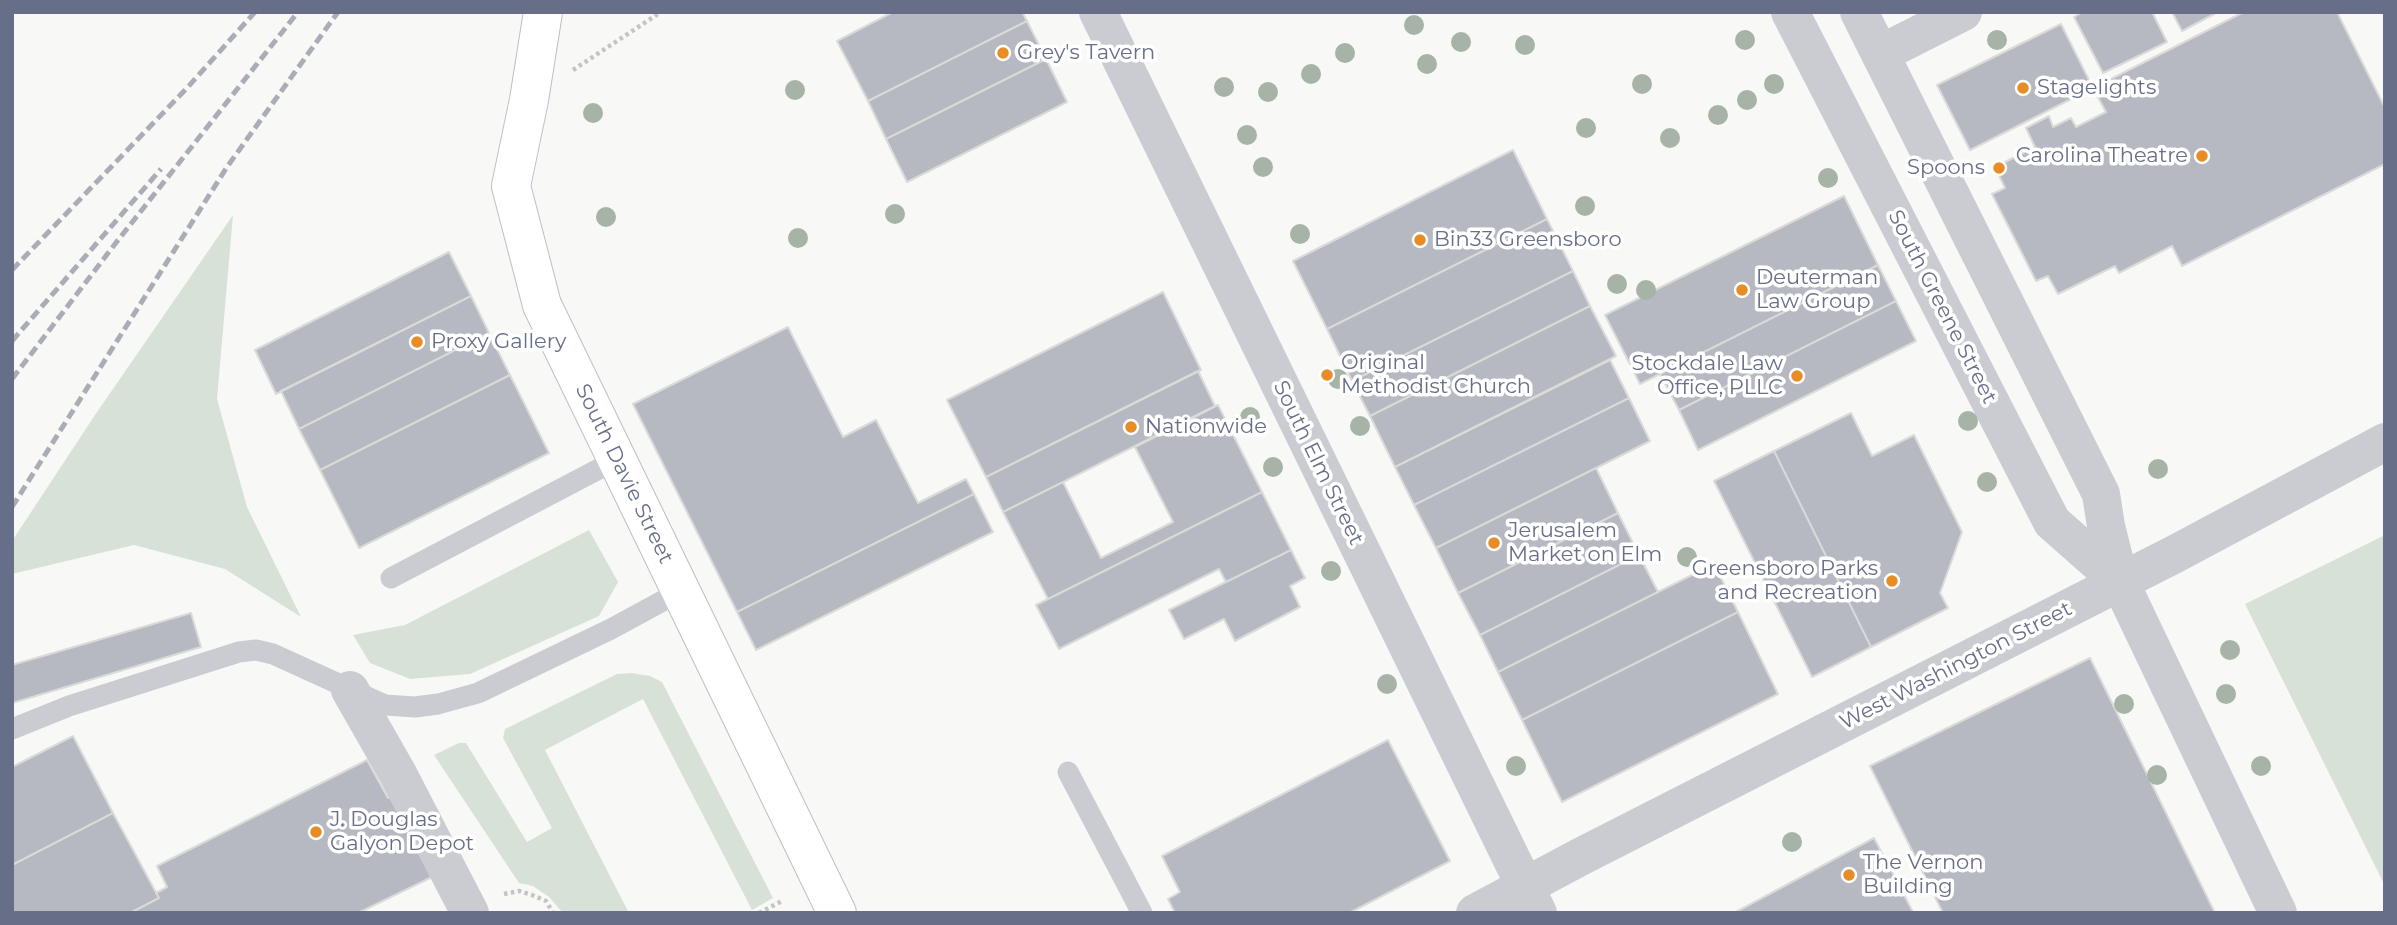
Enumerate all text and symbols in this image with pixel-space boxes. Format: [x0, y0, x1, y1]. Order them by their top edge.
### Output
place label: Grey's Tavern [1017, 40, 1155, 66]
marker: Grey's Tavern [995, 45, 1011, 61]
place label: Stagelights [2037, 75, 2156, 101]
marker: Stagelights [2015, 80, 2031, 96]
place label: Carolina Theatre [2016, 143, 2188, 169]
marker: Carolina Theatre [2194, 148, 2210, 164]
place label: Spoons [1907, 155, 1985, 181]
marker: Spoons [1991, 160, 2007, 176]
street label: South Greene Street [1882, 206, 2002, 408]
place label: Bin33 Greensboro [1434, 227, 1622, 253]
marker: Bin33 Greensboro [1412, 232, 1428, 248]
place label: Deuterman Law Group [1756, 265, 1878, 315]
marker: Deuterman Law Group [1734, 282, 1750, 298]
place label: Proxy Gallery [431, 329, 566, 355]
marker: Proxy Gallery [409, 334, 425, 350]
place label: Original Methodist Church [1341, 350, 1531, 400]
place label: Stockdale Law Office, PLLC [1632, 351, 1783, 401]
marker: Original Methodist Church [1319, 367, 1335, 383]
marker: Stockdale Law Office, PLLC [1789, 368, 1805, 384]
street label: South Elm Street [1267, 377, 1369, 549]
street label: South Davie Street [570, 380, 678, 568]
place label: Nationwide [1145, 414, 1267, 440]
marker: Nationwide [1123, 419, 1139, 435]
place label: Jerusalem Market on Elm [1508, 518, 1662, 568]
marker: Jerusalem Market on Elm [1486, 535, 1502, 551]
place label: Greensboro Parks and Recreation [1692, 556, 1878, 606]
marker: Greensboro Parks and Recreation [1884, 573, 1900, 589]
street label: West Washington Street [1836, 596, 2076, 736]
place label: J. Douglas Galyon Depot [330, 807, 474, 857]
marker: J. Douglas Galyon Depot [308, 824, 324, 840]
place label: The Vernon Building [1863, 850, 1983, 900]
marker: The Vernon Building [1841, 867, 1857, 883]

